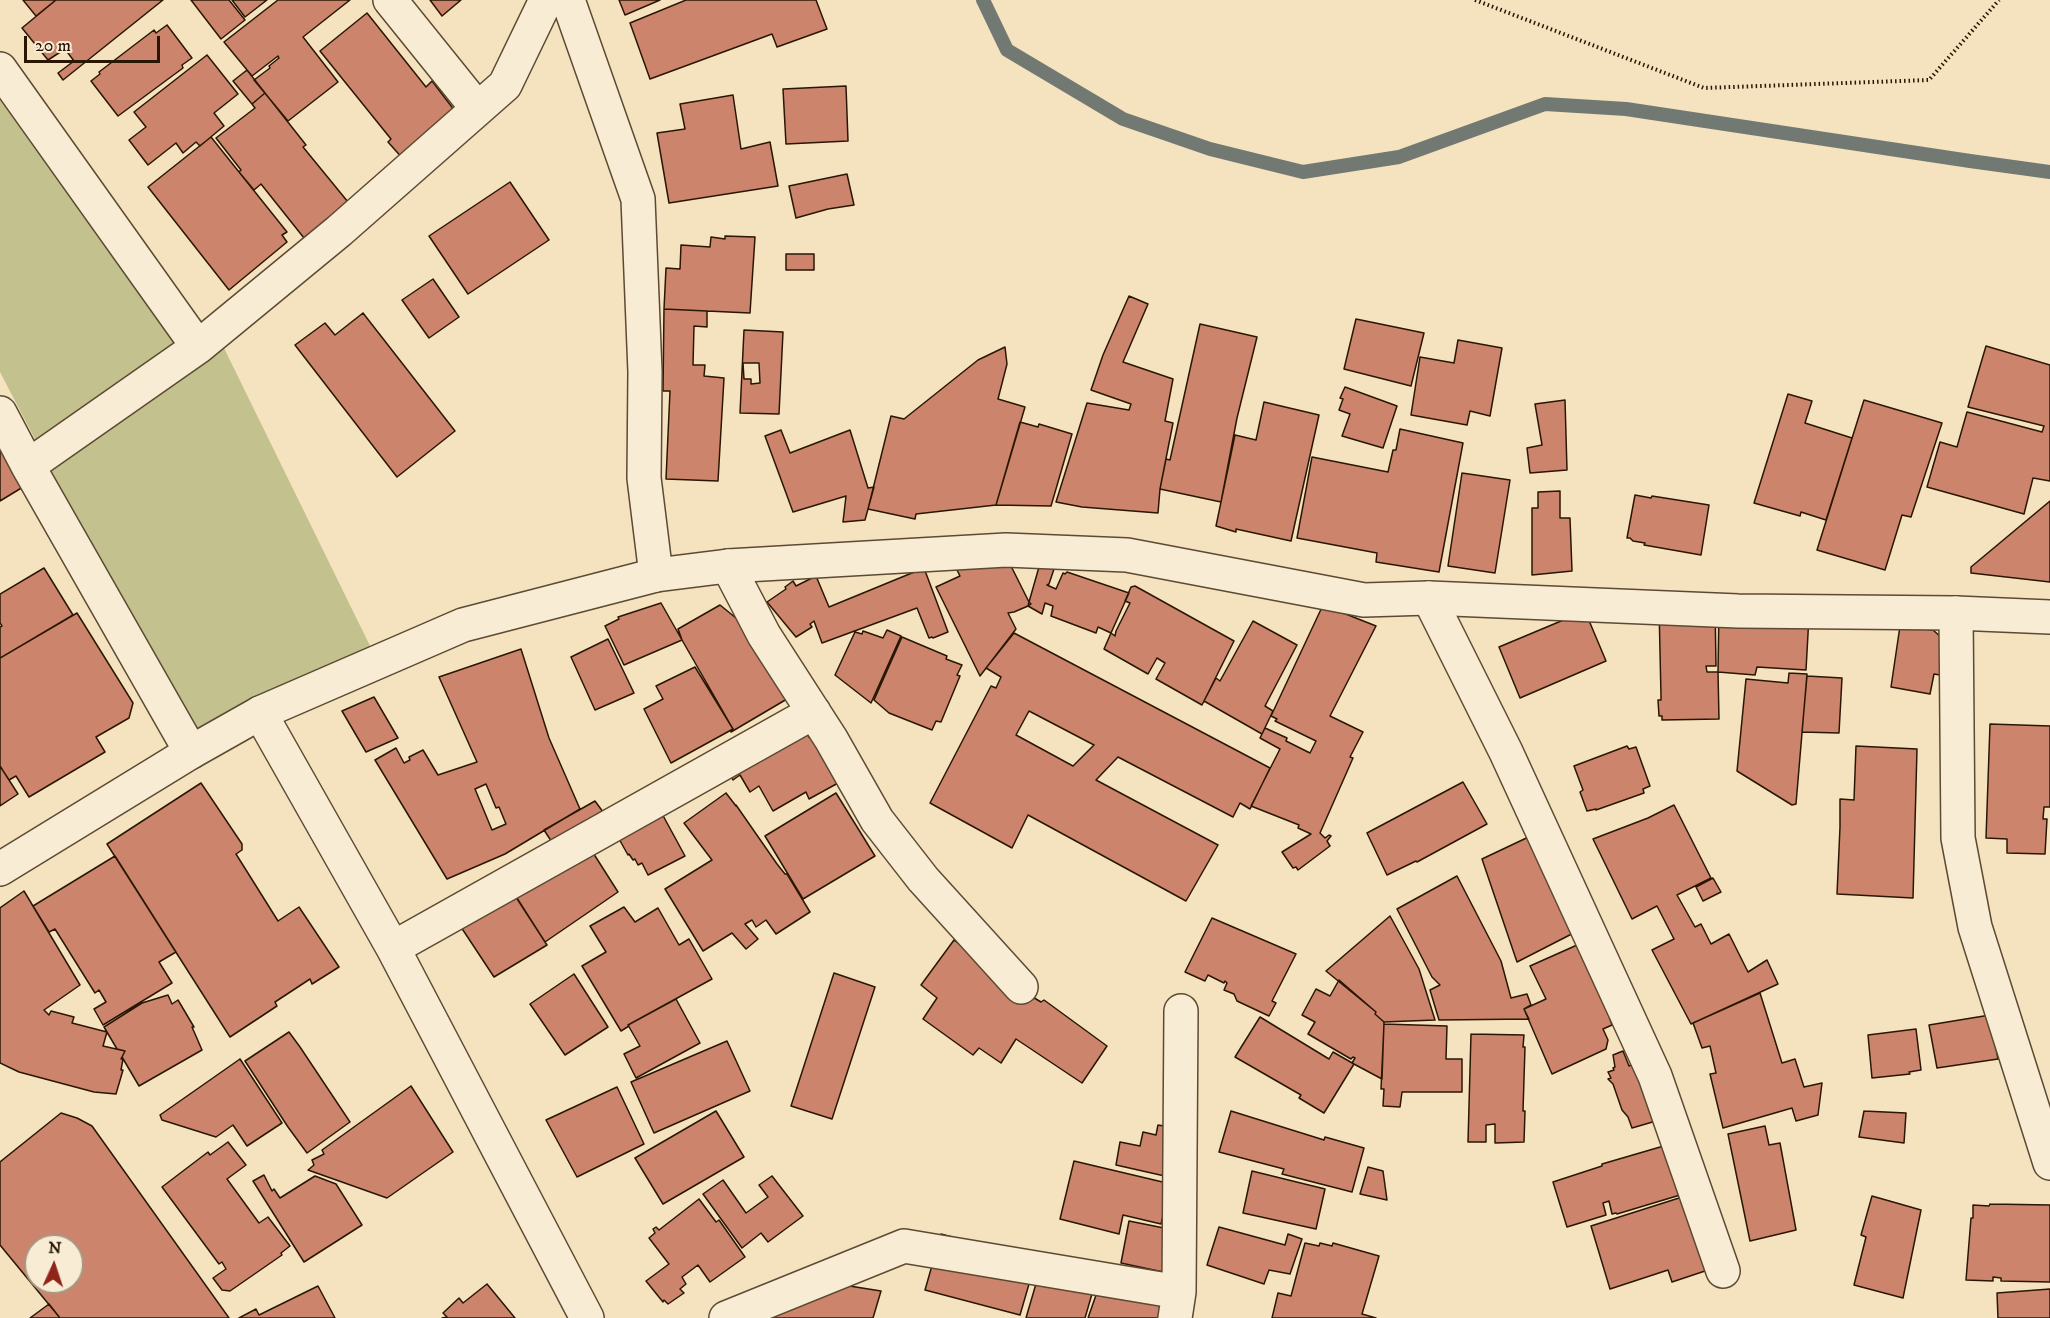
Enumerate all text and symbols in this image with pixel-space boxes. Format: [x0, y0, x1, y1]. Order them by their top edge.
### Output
scale bar [27, 24, 164, 62]
text: 20 m [35, 35, 71, 57]
north arrow [24, 1234, 84, 1294]
text: N [48, 1238, 62, 1258]

